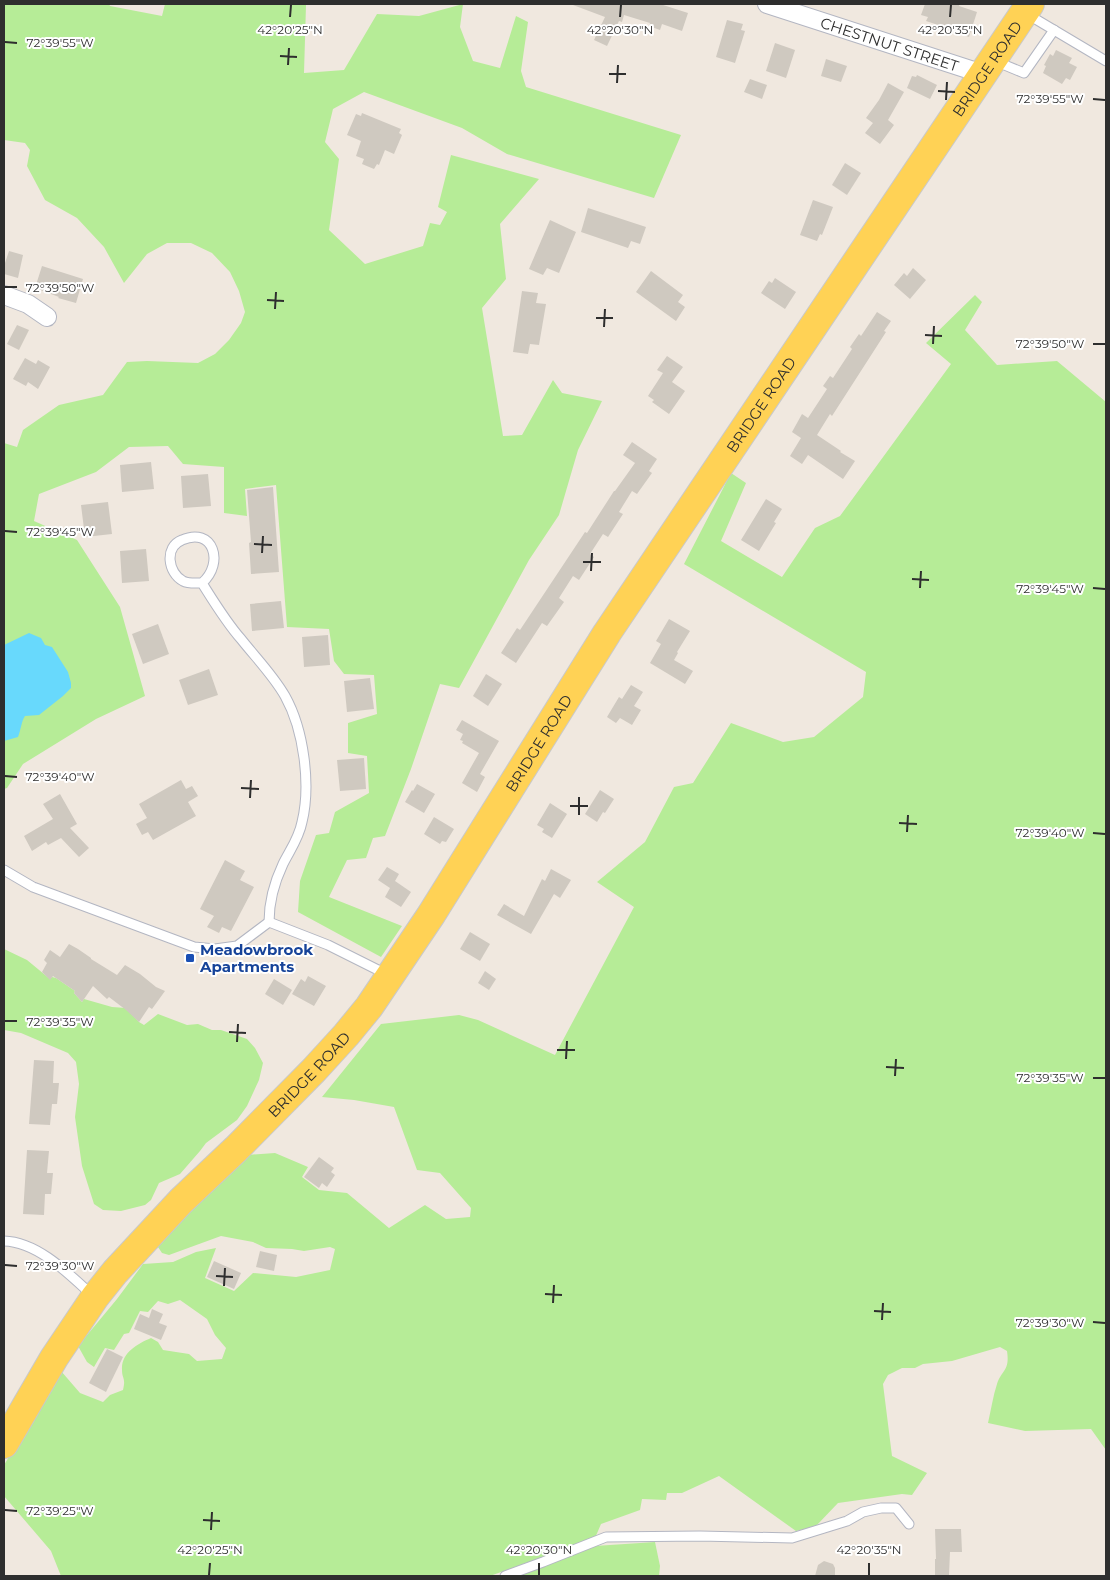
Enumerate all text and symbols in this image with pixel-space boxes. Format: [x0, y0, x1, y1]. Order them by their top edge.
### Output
street label: CHESTNUT STREET [818, 12, 962, 75]
street label: BRIDGE ROAD [948, 17, 1026, 120]
text: 42°20'25"N [257, 22, 323, 37]
text: 42°20'30"N [587, 22, 653, 37]
text: 42°20'35"N [917, 22, 983, 37]
text: 72°39'55"W [26, 35, 94, 50]
text: 72°39'55"W [1016, 91, 1084, 106]
text: 72°39'50"W [26, 280, 94, 295]
text: 72°39'50"W [1016, 336, 1084, 351]
street label: BRIDGE ROAD [722, 353, 800, 456]
text: 72°39'45"W [26, 524, 94, 539]
text: 72°39'45"W [1016, 581, 1084, 596]
street label: BRIDGE ROAD [501, 691, 576, 795]
text: 72°39'40"W [26, 769, 95, 784]
text: 72°39'40"W [1016, 825, 1085, 840]
place label: Meadowbrook Apartments [199, 940, 313, 976]
marker: Meadowbrook Apartments [184, 952, 196, 964]
text: 72°39'35"W [26, 1014, 94, 1029]
street label: BRIDGE ROAD [264, 1027, 354, 1121]
text: 72°39'35"W [1016, 1070, 1084, 1085]
text: 72°39'30"W [26, 1258, 94, 1273]
text: 72°39'30"W [1016, 1315, 1084, 1330]
text: 72°39'25"W [26, 1503, 94, 1518]
text: 42°20'25"N [177, 1542, 243, 1557]
text: 42°20'30"N [506, 1542, 572, 1557]
text: 42°20'35"N [836, 1542, 902, 1557]

